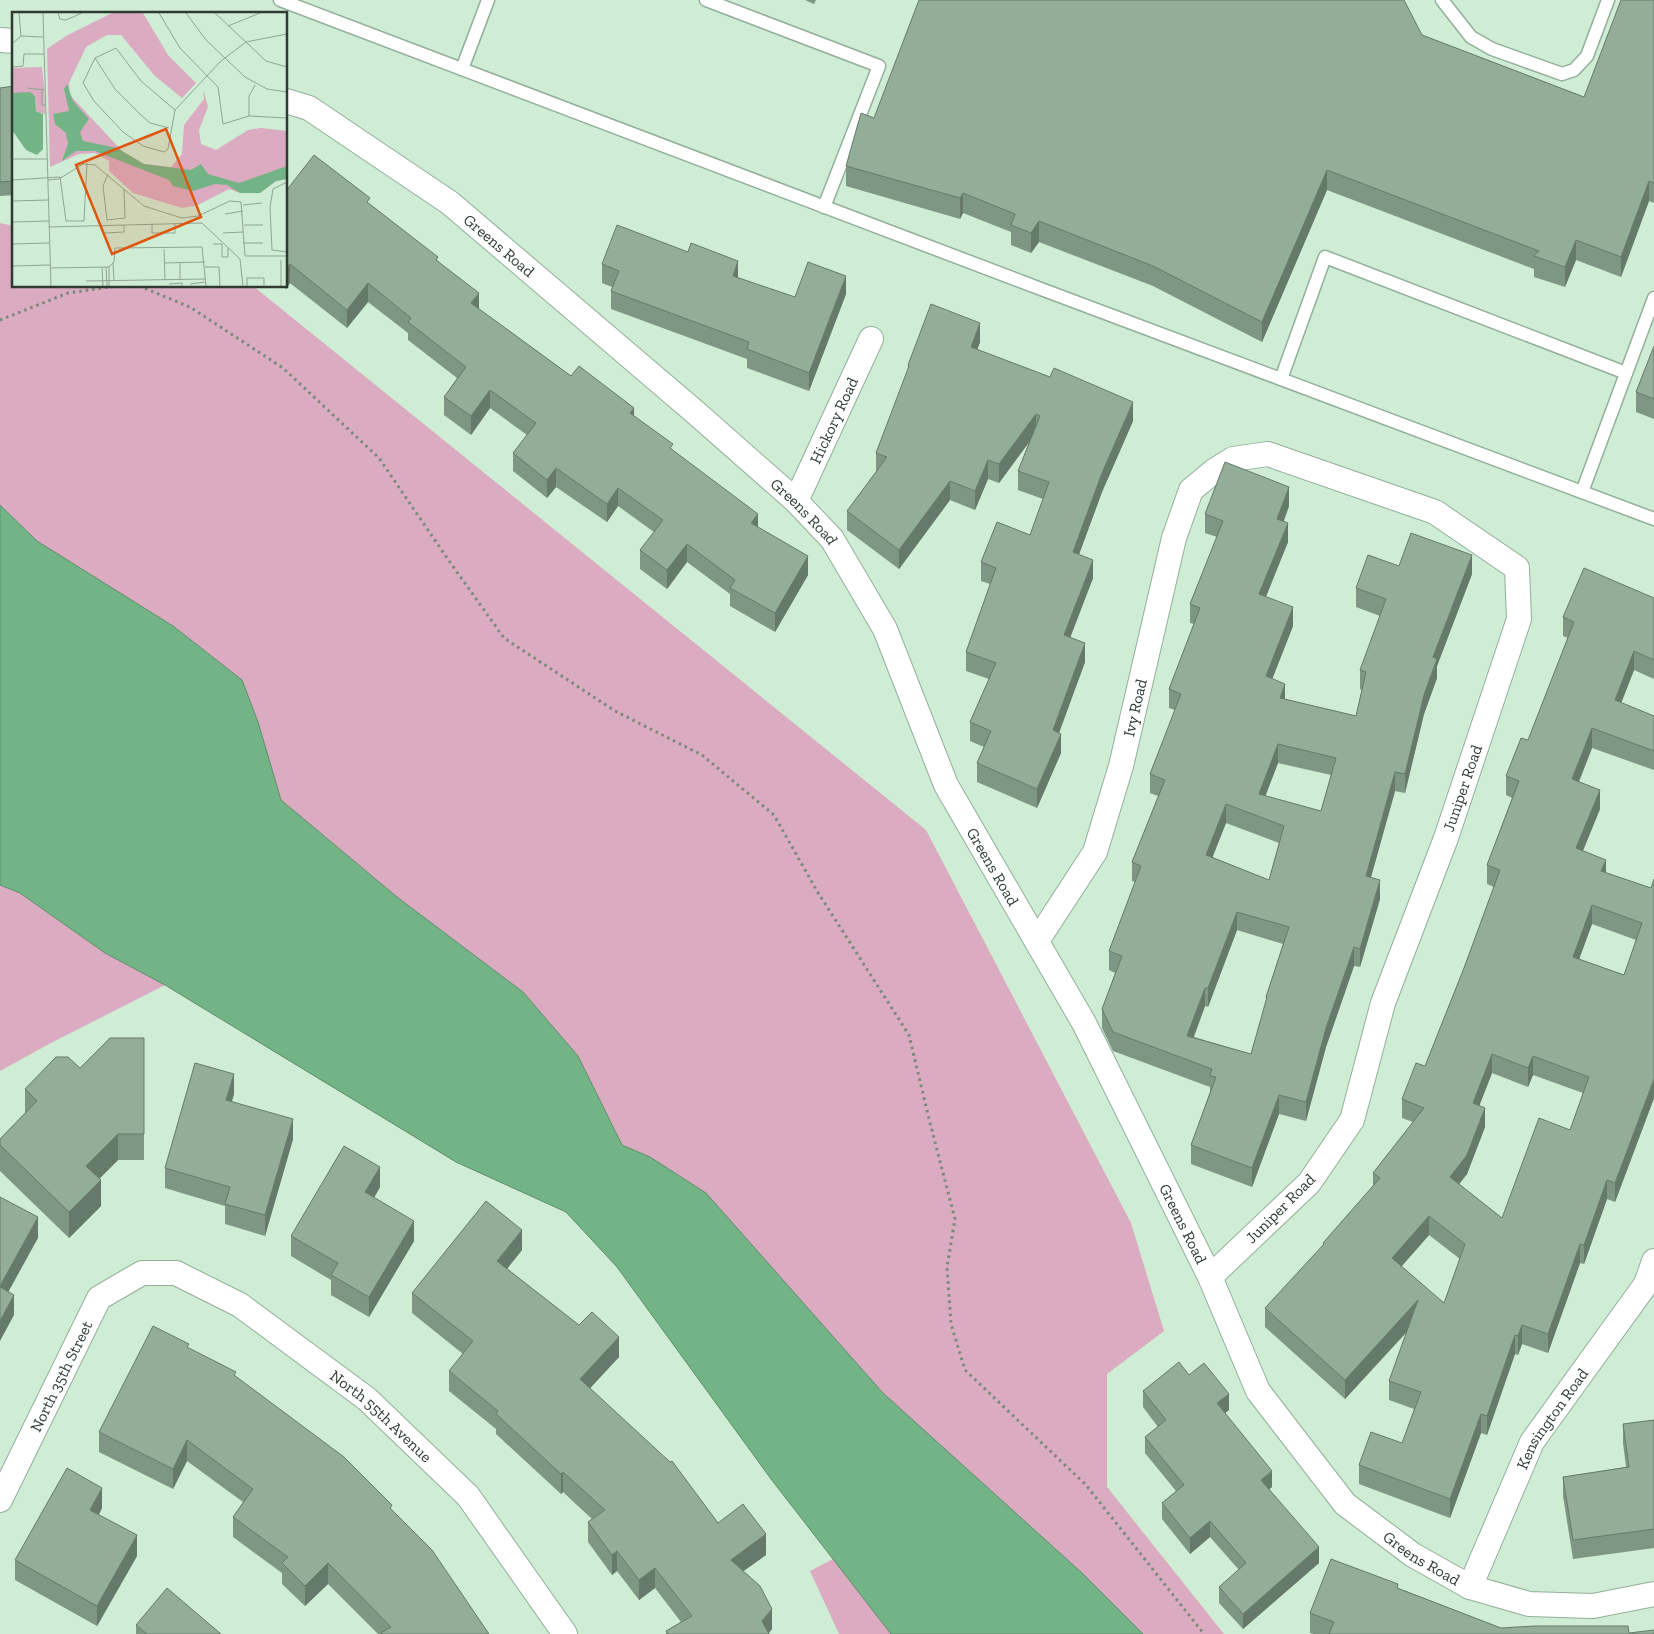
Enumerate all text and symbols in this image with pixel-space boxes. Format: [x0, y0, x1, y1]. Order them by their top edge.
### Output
inset map [12, 12, 288, 288]
street label: Greens Road [460, 210, 539, 281]
street label: Hickory Road [806, 374, 862, 467]
street label: Greens Road [767, 474, 842, 548]
street label: Ivy Road [1119, 677, 1151, 738]
street label: Juniper Road [1439, 742, 1486, 834]
street label: Greens Road [963, 824, 1023, 909]
street label: Juniper Road [1242, 1170, 1319, 1247]
street label: Greens Road [1155, 1181, 1211, 1267]
street label: North 35th Street [26, 1318, 96, 1435]
street label: Kensington Road [1513, 1364, 1592, 1472]
street label: North 55th Avenue [326, 1366, 436, 1466]
street label: Greens Road [1379, 1527, 1463, 1590]

